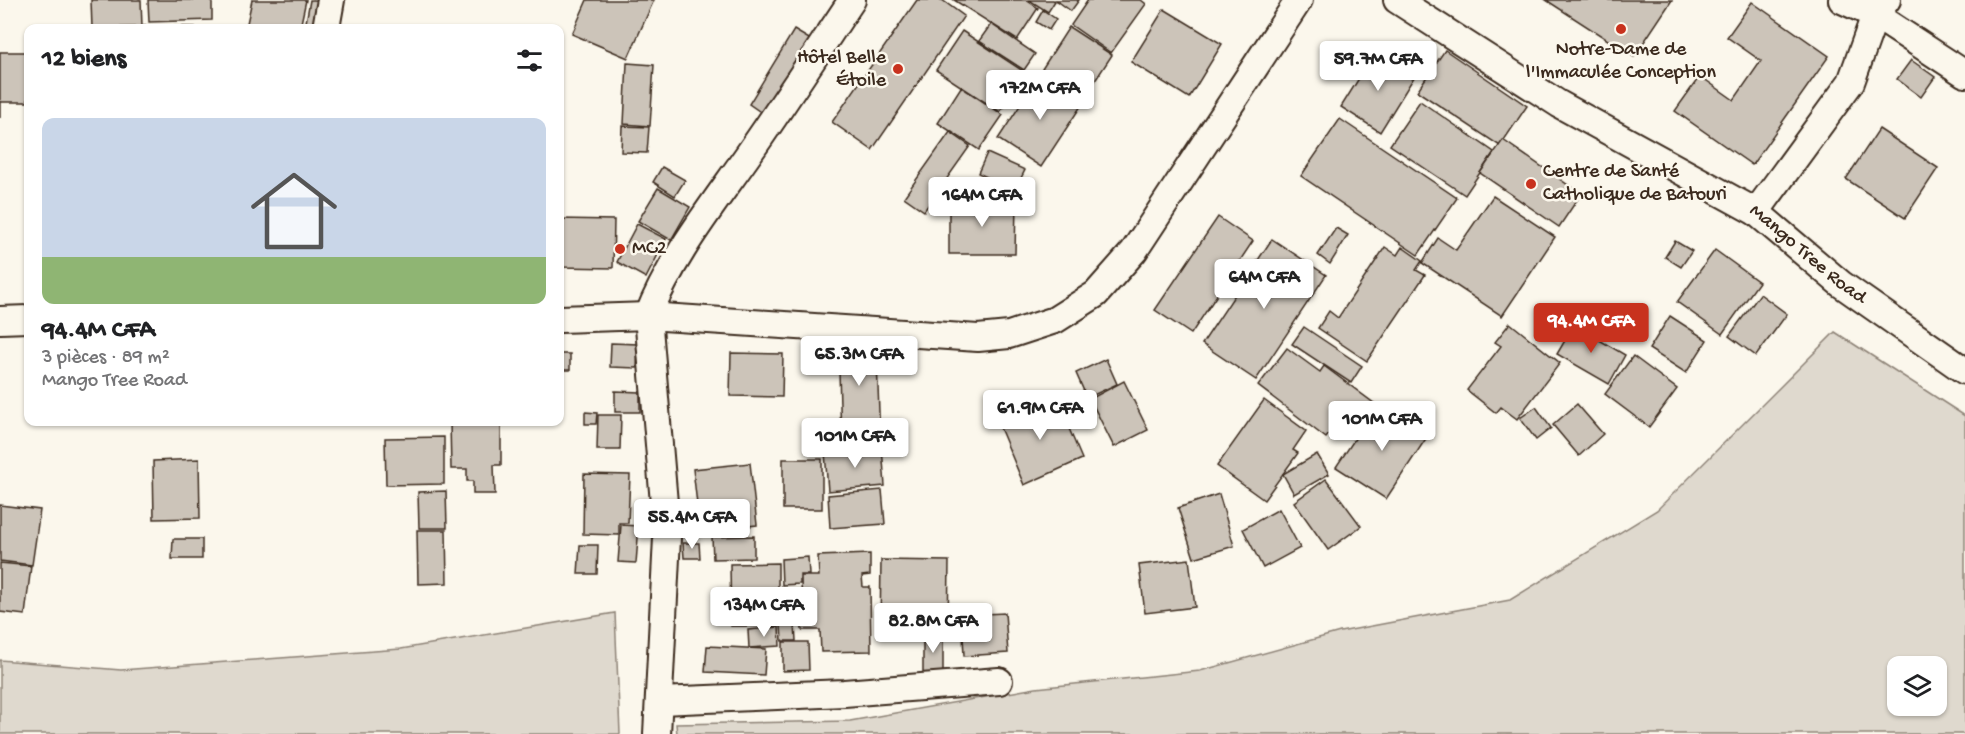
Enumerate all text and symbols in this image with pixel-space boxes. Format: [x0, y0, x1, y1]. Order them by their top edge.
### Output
marker: Notre-Dame de l'Immaculée Conception [1614, 22, 1628, 36]
place label: Notre-Dame de l'Immaculée Conception [1526, 39, 1716, 85]
pin: 59.7M CFA [1309, 41, 1447, 92]
icon: filters [513, 44, 546, 77]
text: 12 biens [42, 45, 126, 76]
place label: Hôtel Belle Étoile [797, 47, 887, 93]
text: 59.7M CFA [1334, 49, 1422, 72]
marker: Hôtel Belle Étoile [891, 62, 905, 76]
pin: 172M CFA [978, 70, 1102, 121]
text: 172M CFA [1000, 78, 1080, 101]
icon: home [240, 157, 348, 265]
place label: Centre de Santé Catholique de Batouri [1543, 161, 1727, 207]
pin: 164M CFA [920, 177, 1044, 228]
marker: Centre de Santé Catholique de Batouri [1524, 177, 1538, 191]
text: 164M CFA [942, 185, 1022, 208]
street label: Mango Tree Road [1744, 200, 1872, 311]
place label: MC2 [632, 238, 667, 261]
marker: MC2 [613, 242, 627, 256]
pin: 64M CFA [1209, 259, 1319, 310]
text: 64M CFA [1228, 267, 1300, 290]
pin: 94.4M CFA [1522, 303, 1660, 354]
text: 94.4M CFA [1548, 311, 1634, 334]
text: 94.4M CFA [42, 316, 155, 347]
pin: 65.3M CFA [790, 336, 928, 387]
text: 65.3M CFA [815, 344, 903, 367]
text: 3 pièces · 89 m² [42, 347, 170, 370]
text: Mango Tree Road [42, 370, 187, 393]
pin: 61.9M CFA [971, 390, 1109, 441]
text: 61.9M CFA [997, 398, 1083, 421]
pin: 101M CFA [1320, 401, 1444, 452]
text: 101M CFA [1342, 409, 1422, 432]
pin: 101M CFA [793, 418, 917, 469]
text: 101M CFA [815, 426, 895, 449]
pin: 55.4M CFA [623, 499, 761, 550]
text: 55.4M CFA [648, 507, 736, 530]
pin: 134M CFA [702, 587, 826, 638]
text: 134M CFA [724, 595, 804, 618]
pin: 82.8M CFA [864, 603, 1002, 654]
text: 82.8M CFA [888, 611, 978, 634]
map controls [1887, 656, 1947, 716]
button: layers [1887, 656, 1947, 716]

